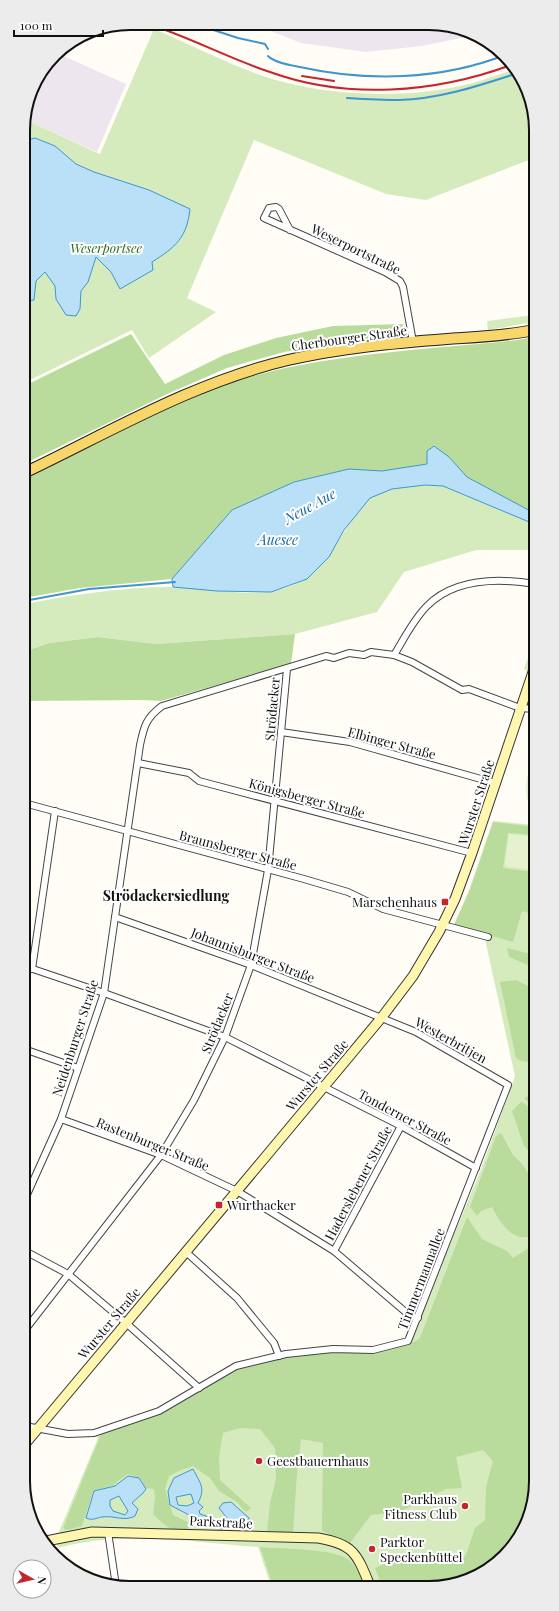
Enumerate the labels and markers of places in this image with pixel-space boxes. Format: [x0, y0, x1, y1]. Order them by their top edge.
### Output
place label: Marschenhaus [352, 893, 437, 910]
marker: Marschenhaus [440, 897, 450, 907]
place label: Wurthacker [226, 1196, 296, 1213]
marker: Wurthacker [214, 1200, 224, 1210]
place label: Geestbauernhaus [267, 1452, 369, 1469]
marker: Geestbauernhaus [254, 1456, 264, 1466]
place label: Parkhaus Fitness Club [384, 1490, 457, 1522]
marker: Parkhaus Fitness Club [460, 1501, 470, 1511]
place label: Parktor Speckenbüttel [380, 1533, 463, 1565]
marker: Parktor Speckenbüttel [367, 1544, 377, 1554]

